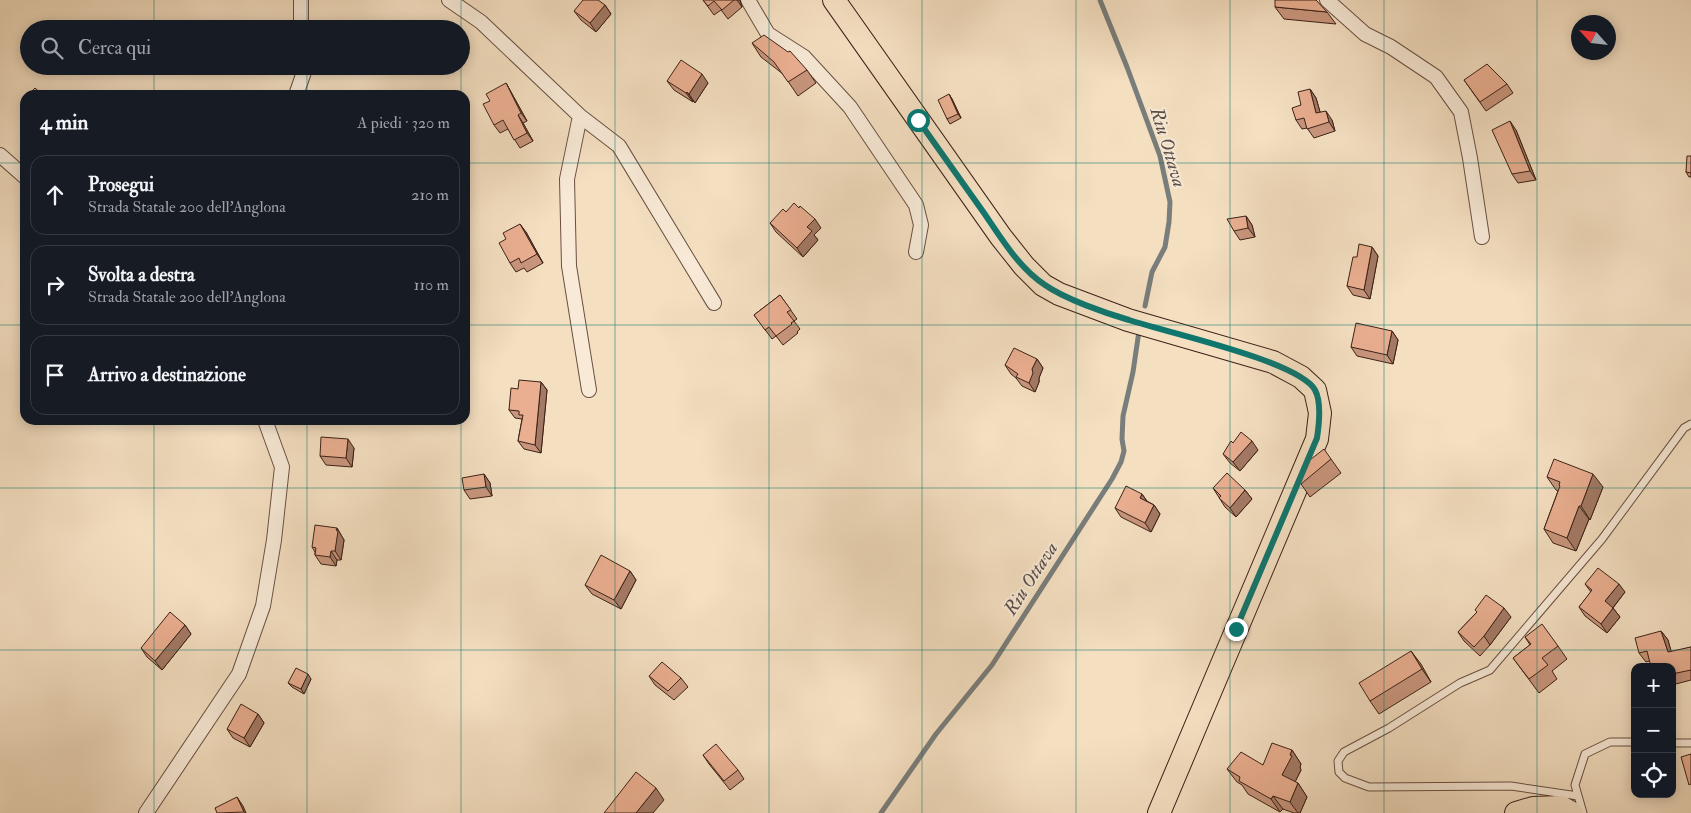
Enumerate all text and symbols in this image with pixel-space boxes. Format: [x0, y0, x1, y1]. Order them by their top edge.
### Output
north arrow [1571, 15, 1616, 60]
search box [20, 20, 470, 75]
icon: search [38, 34, 66, 62]
text: Cerca qui [78, 36, 151, 60]
water label: Riu Ottava [1144, 103, 1192, 190]
text: 4 min [40, 109, 88, 136]
route start [907, 109, 930, 132]
text: A piedi · 320 m [357, 113, 450, 133]
text: Prosegui [88, 173, 154, 197]
icon: ahead [41, 181, 69, 209]
text: 210 m [411, 185, 449, 205]
text: Strada Statale 200 dell'Anglona [88, 197, 286, 217]
text: Svolta a destra [88, 263, 195, 287]
icon: right [41, 271, 69, 299]
text: 110 m [414, 275, 449, 295]
text: Strada Statale 200 dell'Anglona [88, 287, 286, 307]
icon: arrive [41, 361, 69, 389]
text: Arrivo a destinazione [88, 363, 246, 387]
water label: Riu Ottava [998, 537, 1063, 620]
route end [1225, 618, 1248, 641]
map controls [1631, 663, 1676, 798]
button: + [1631, 663, 1676, 708]
button: − [1631, 708, 1676, 753]
button: locate [1631, 753, 1676, 798]

